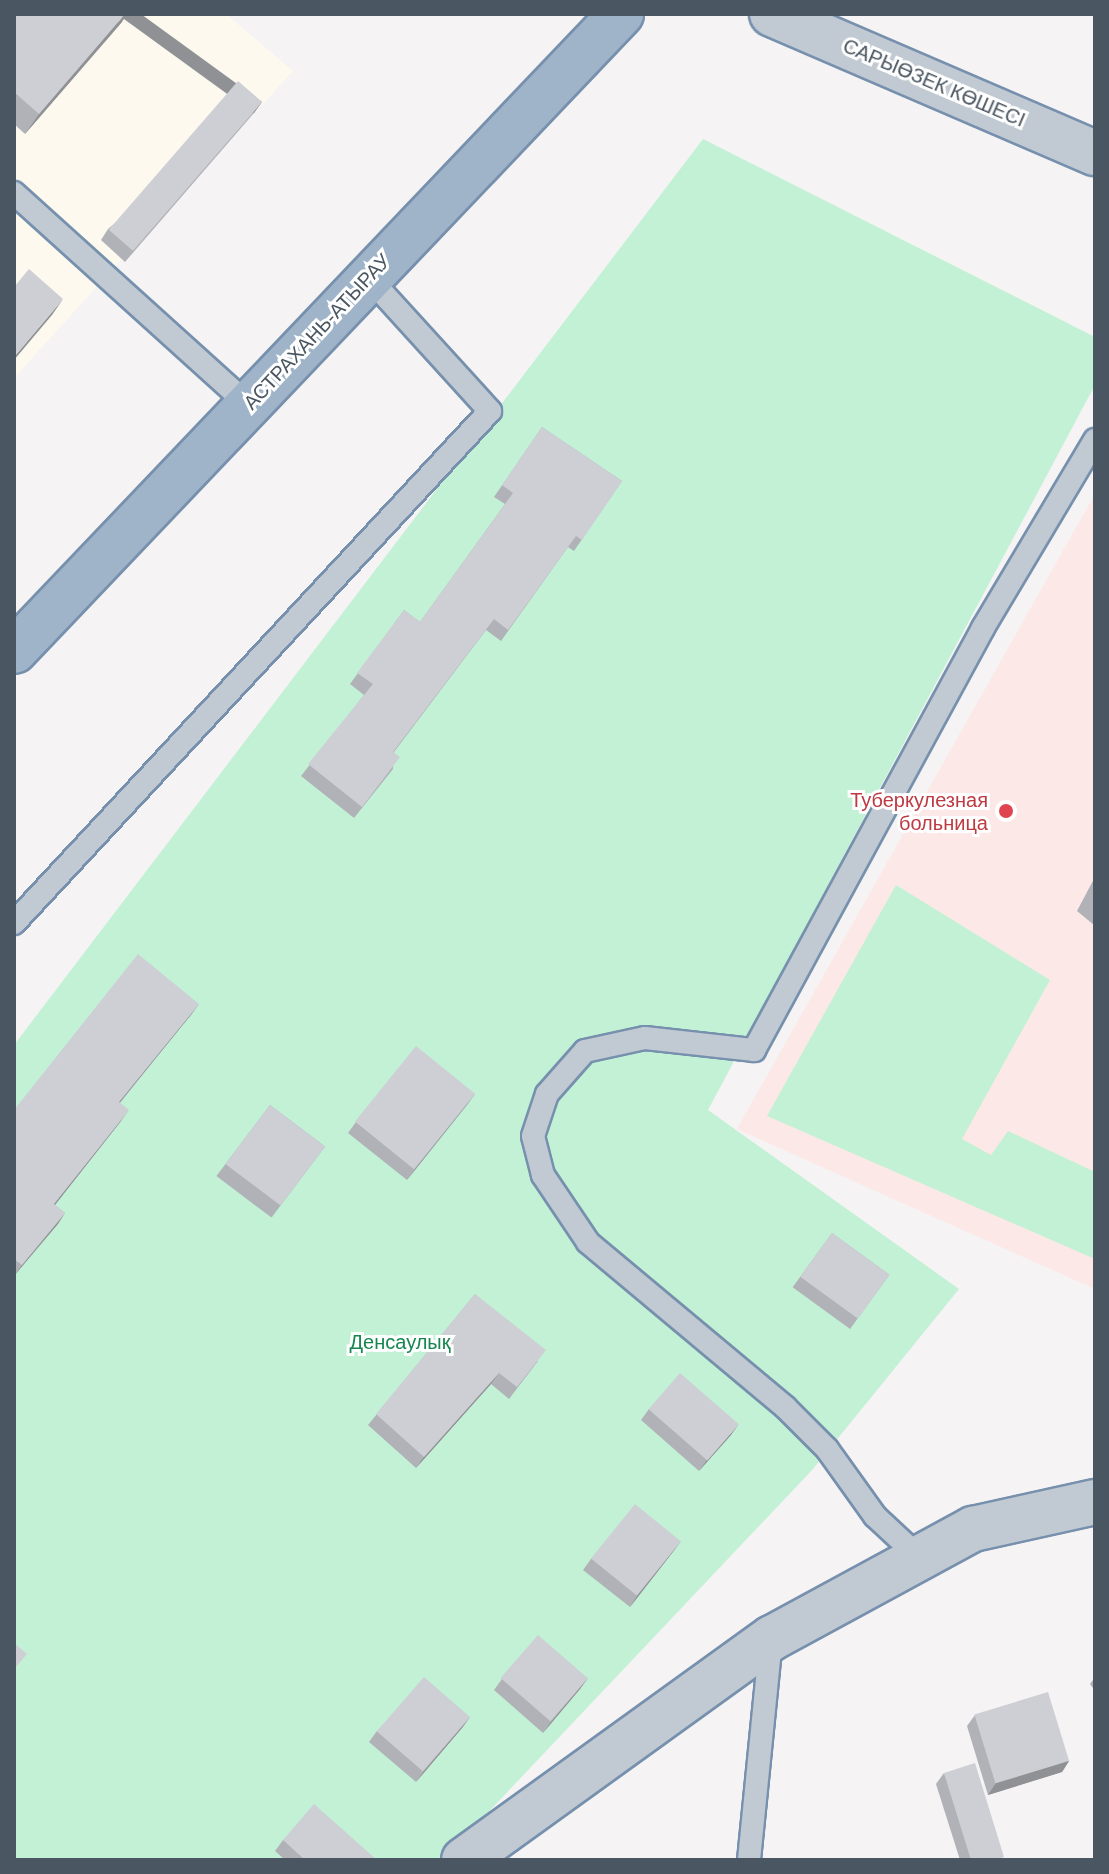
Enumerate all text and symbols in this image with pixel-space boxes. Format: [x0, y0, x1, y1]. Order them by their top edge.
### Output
street label: САРЫӨЗЕК КӨШЕСІ [839, 34, 1029, 132]
street label: АСТРАХАНЬ-АТЫРАУ [239, 249, 395, 415]
place label: Туберкулезная больница [850, 788, 988, 835]
marker: Туберкулезная больница [995, 800, 1017, 822]
park label: Денсаулық [350, 1330, 450, 1354]

